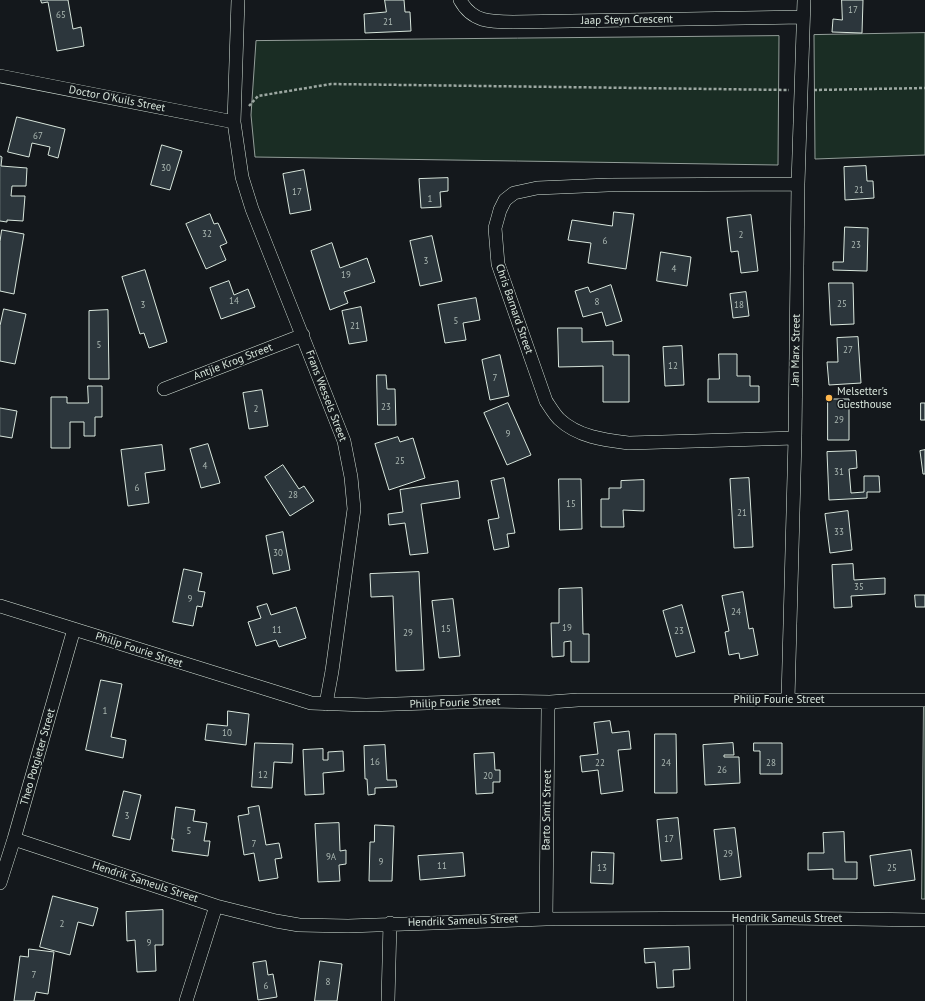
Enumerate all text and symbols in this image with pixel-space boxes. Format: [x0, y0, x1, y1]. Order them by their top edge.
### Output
house number: 17 [848, 5, 858, 15]
house number: 65 [56, 10, 66, 20]
street label: Jaap Steyn Crescent [581, 13, 673, 27]
house number: 21 [383, 17, 393, 27]
street label: Doctor O'Kuils Street [68, 83, 166, 115]
house number: 67 [33, 131, 43, 141]
house number: 30 [161, 163, 171, 173]
house number: 21 [854, 185, 864, 195]
house number: 17 [292, 187, 302, 197]
house number: 1 [428, 194, 432, 204]
house number: 32 [202, 229, 212, 239]
house number: 2 [739, 230, 743, 240]
house number: 6 [603, 236, 607, 246]
house number: 23 [851, 240, 861, 250]
house number: 3 [424, 256, 428, 266]
street label: Chris Barnard Street [492, 262, 536, 356]
house number: 4 [672, 264, 676, 274]
house number: 19 [341, 270, 351, 280]
house number: 14 [229, 296, 239, 306]
house number: 8 [595, 297, 599, 307]
house number: 25 [837, 299, 847, 309]
house number: 3 [141, 300, 145, 310]
house number: 18 [734, 300, 744, 310]
street label: Jan Marx Street [789, 314, 803, 386]
house number: 5 [454, 316, 458, 326]
house number: 21 [350, 321, 360, 331]
house number: 5 [97, 340, 101, 350]
street label: Antjie Krog Street [192, 341, 274, 383]
house number: 27 [843, 345, 853, 355]
street label: Frans Wessels Street [303, 349, 349, 443]
house number: 12 [668, 361, 678, 371]
house number: 7 [493, 373, 497, 383]
place label: Melsetter's Guesthouse [837, 385, 892, 411]
marker: Melsetter's Guesthouse [824, 393, 834, 403]
house number: 23 [381, 402, 391, 412]
house number: 2 [254, 404, 258, 414]
house number: 29 [834, 415, 844, 425]
house number: 9 [506, 429, 510, 439]
house number: 25 [395, 456, 405, 466]
house number: 4 [203, 461, 207, 471]
house number: 31 [834, 467, 844, 477]
house number: 6 [135, 483, 139, 493]
house number: 28 [288, 490, 298, 500]
house number: 15 [566, 499, 576, 509]
house number: 21 [737, 508, 747, 518]
house number: 33 [834, 527, 844, 537]
house number: 30 [273, 548, 283, 558]
house number: 35 [854, 582, 864, 592]
house number: 9 [188, 594, 192, 604]
house number: 24 [731, 607, 741, 617]
house number: 19 [562, 623, 572, 633]
house number: 15 [441, 624, 451, 634]
house number: 11 [272, 625, 282, 635]
house number: 23 [674, 626, 684, 636]
house number: 29 [403, 628, 413, 638]
street label: Philip Fourie Street [94, 630, 184, 670]
street label: Philip Fourie Street [734, 693, 824, 707]
street label: Philip Fourie Street [409, 695, 501, 711]
house number: 1 [103, 706, 107, 716]
street label: Theo Potgieter Street [18, 707, 58, 807]
house number: 10 [222, 728, 232, 738]
house number: 16 [370, 757, 380, 767]
house number: 22 [595, 758, 605, 768]
house number: 24 [661, 758, 671, 768]
house number: 28 [766, 758, 776, 768]
house number: 26 [717, 765, 727, 775]
street label: Barto Smit Street [540, 769, 554, 851]
house number: 12 [258, 770, 268, 780]
house number: 20 [483, 771, 493, 781]
house number: 3 [125, 811, 129, 821]
house number: 5 [187, 826, 191, 836]
house number: 17 [664, 834, 674, 844]
house number: 7 [252, 839, 256, 849]
house number: 29 [723, 849, 733, 859]
house number: 9A [326, 852, 336, 862]
house number: 9 [379, 857, 383, 867]
street label: Hendrik Sameuls Street [90, 859, 200, 905]
house number: 11 [437, 861, 447, 871]
house number: 13 [597, 863, 607, 873]
house number: 25 [887, 863, 897, 873]
street label: Hendrik Sameuls Street [408, 912, 518, 930]
street label: Hendrik Sameuls Street [732, 912, 842, 926]
house number: 2 [60, 919, 64, 929]
house number: 9 [147, 938, 151, 948]
house number: 7 [32, 970, 36, 980]
house number: 8 [326, 977, 330, 987]
house number: 6 [264, 981, 268, 991]

